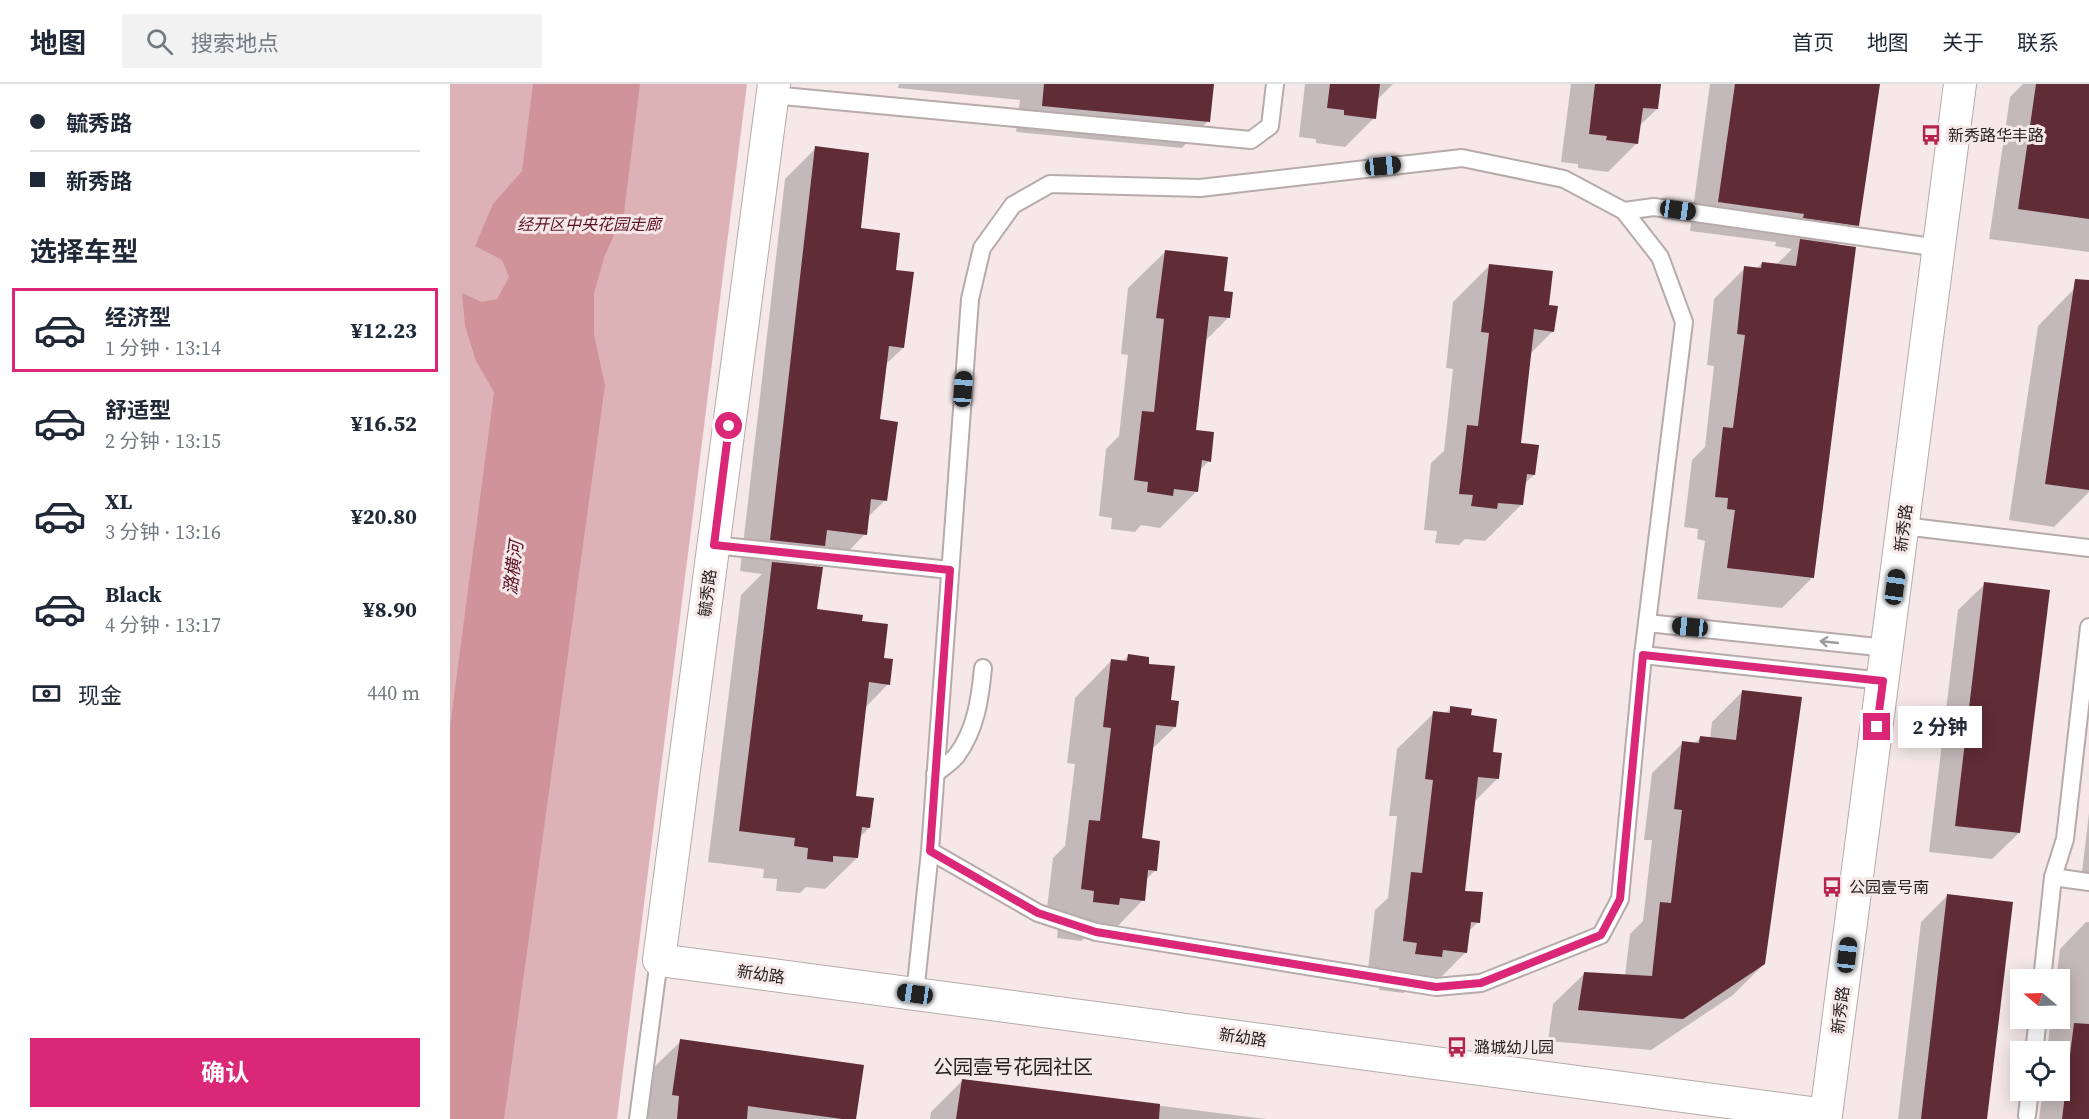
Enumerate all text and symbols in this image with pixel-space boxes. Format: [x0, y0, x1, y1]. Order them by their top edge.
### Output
search box [122, 14, 542, 68]
text: 地图 [30, 24, 86, 62]
icon: search [143, 25, 176, 58]
text: 搜索地点 [191, 28, 279, 58]
text: 首页 [1792, 28, 1834, 57]
text: 地图 [1867, 28, 1909, 57]
text: 关于 [1942, 28, 1984, 57]
text: 联系 [2017, 28, 2059, 57]
text: 毓秀路 [66, 108, 132, 138]
bus stop icon: 新秀路华丰路 [1919, 123, 1943, 147]
place label: 新秀路华丰路 [1948, 124, 2044, 146]
car [1364, 155, 1402, 177]
text: 新秀路 [66, 166, 132, 196]
car [1659, 199, 1697, 221]
park label: 经开区中央花园走廊 [517, 213, 664, 235]
text: 选择车型 [30, 233, 138, 270]
text: 经济型 [105, 302, 171, 332]
icon: car [33, 303, 87, 357]
text: ¥12.23 [351, 315, 417, 345]
text: 1 分钟 · 13:14 [105, 334, 221, 362]
car [953, 370, 973, 408]
text: 舒适型 [105, 395, 171, 425]
icon: car [33, 396, 87, 450]
text: ¥16.52 [351, 408, 417, 438]
route start [715, 412, 742, 439]
text: 2 分钟 · 13:15 [105, 427, 221, 455]
text: XL [105, 486, 132, 516]
icon: car [33, 489, 87, 543]
text: ¥20.80 [351, 501, 417, 531]
street label: 新秀路 [1889, 503, 1917, 553]
text: 3 分钟 · 13:16 [105, 518, 221, 546]
water label: 潞横河 [497, 537, 529, 596]
street label: 毓秀路 [693, 568, 721, 618]
car [1884, 568, 1906, 606]
text: Black [105, 579, 162, 609]
icon: car [33, 582, 87, 636]
text: ¥8.90 [363, 594, 417, 624]
text: 4 分钟 · 13:17 [105, 611, 221, 639]
car [1671, 616, 1709, 638]
one-way arrow [1819, 636, 1839, 647]
icon: cash [30, 677, 63, 710]
text: 440 m [367, 679, 420, 707]
text: 现金 [78, 680, 122, 710]
callout: 2 分钟 [1898, 706, 1982, 748]
route end [1863, 713, 1890, 740]
text: 2 分钟 [1912, 713, 1968, 741]
bus stop icon: 公园壹号南 [1820, 875, 1844, 899]
place label: 公园壹号南 [1849, 876, 1929, 898]
car [1836, 936, 1858, 974]
street label: 新幼路 [736, 960, 786, 988]
north arrow [2010, 969, 2070, 1029]
map controls [2010, 969, 2070, 1101]
car [896, 983, 934, 1005]
street label: 新秀路 [1826, 985, 1854, 1035]
street label: 新幼路 [1218, 1023, 1268, 1051]
bus stop icon: 潞城幼儿园 [1445, 1035, 1469, 1059]
place label: 潞城幼儿园 [1474, 1036, 1554, 1058]
button: 确认 [30, 1038, 420, 1107]
button: locate [2010, 1041, 2070, 1101]
district label: 公园壹号花园社区 [933, 1053, 1093, 1081]

